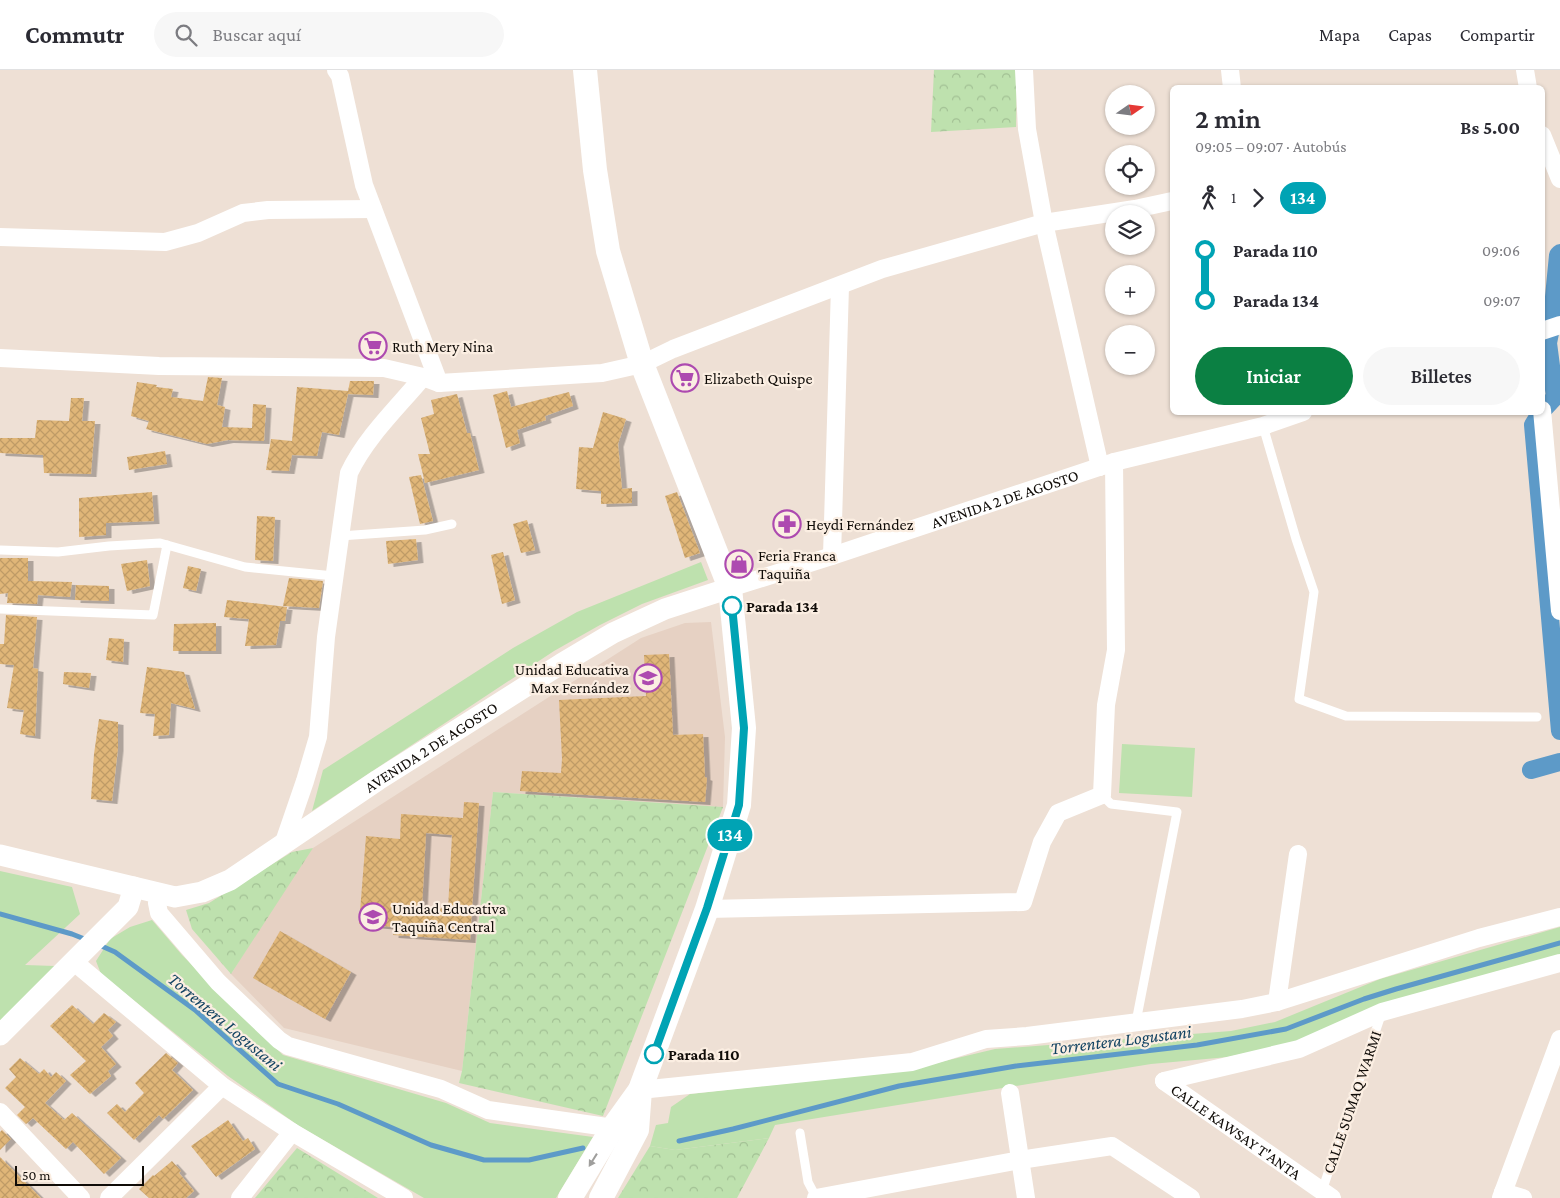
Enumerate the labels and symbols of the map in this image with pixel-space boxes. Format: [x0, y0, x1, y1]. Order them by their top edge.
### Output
north arrow [1105, 85, 1155, 135]
supermarket icon: Ruth Mery Nina [358, 331, 388, 361]
place label: Ruth Mery Nina [392, 338, 494, 356]
supermarket icon: Elizabeth Quispe [670, 363, 700, 393]
place label: Elizabeth Quispe [704, 370, 813, 388]
street label: AVENIDA 2 DE AGOSTO [929, 466, 1081, 531]
pharmacy icon: Heydi Fernández [772, 509, 802, 539]
place label: Heydi Fernández [806, 516, 914, 534]
place label: Feria Franca Taquiña [758, 547, 837, 583]
shop icon: Feria Franca Taquiña [724, 549, 754, 579]
marker: Parada 134 [722, 596, 742, 616]
place label: Parada 134 [746, 598, 819, 615]
place label: Unidad Educativa Max Fernández [515, 661, 630, 696]
school or university icon: Unidad Educativa Max Fernández [633, 663, 663, 693]
street label: AVENIDA 2 DE AGOSTO [361, 698, 500, 795]
line badge: 134 [701, 819, 759, 851]
place label: Unidad Educativa Taquiña Central [392, 900, 507, 936]
school or university icon: Unidad Educativa Taquiña Central [358, 902, 388, 932]
water label: Torrentera Logustani [164, 969, 286, 1075]
water label: Torrentera Logustani [1049, 1021, 1193, 1059]
street label: CALLE SUMAQ WARMI [1320, 1028, 1385, 1176]
marker: Parada 110 [644, 1044, 664, 1064]
place label: Parada 110 [668, 1046, 740, 1063]
street label: CALLE KAWSAY T'ANTA [1168, 1080, 1305, 1183]
one-way arrow [589, 1153, 598, 1166]
scale bar [15, 1163, 144, 1186]

